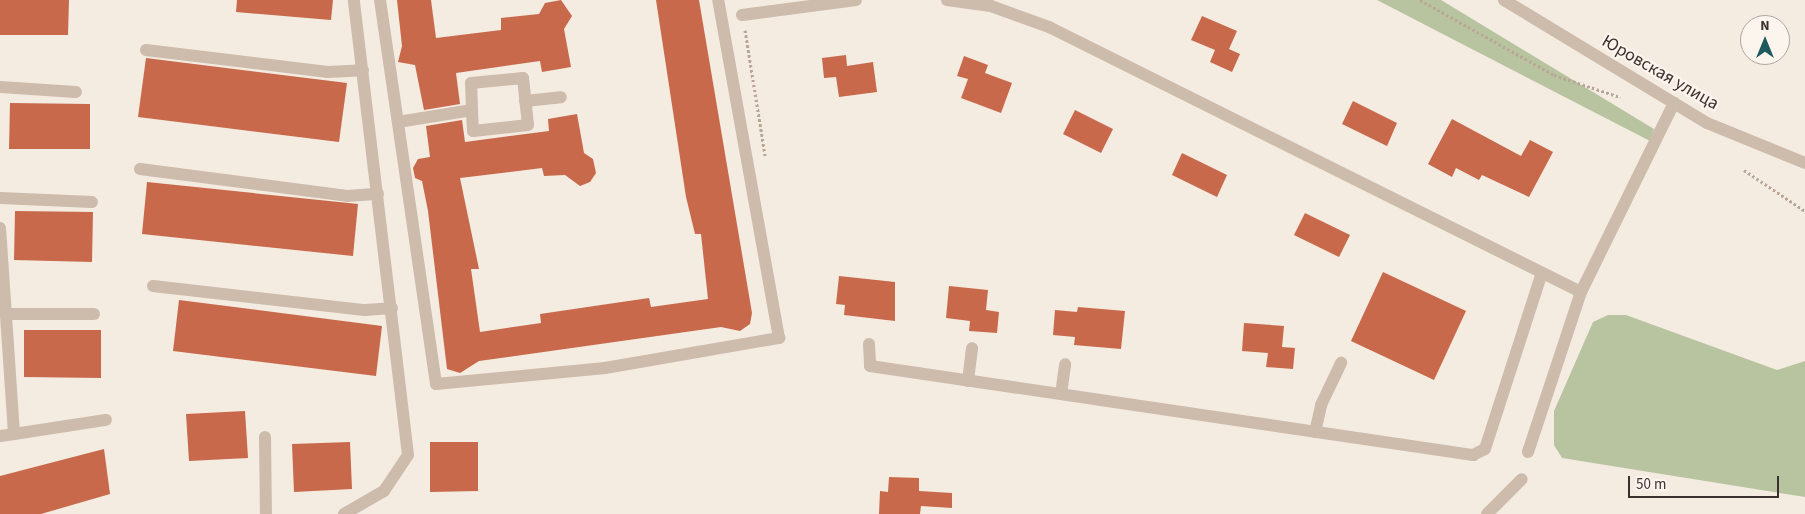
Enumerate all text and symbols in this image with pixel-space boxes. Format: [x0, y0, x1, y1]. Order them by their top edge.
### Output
north arrow [1740, 15, 1790, 65]
text: N [1760, 16, 1770, 36]
street label: Юровская улица [1598, 31, 1722, 115]
scale bar [1630, 466, 1781, 498]
text: 50 m [1636, 474, 1666, 495]

